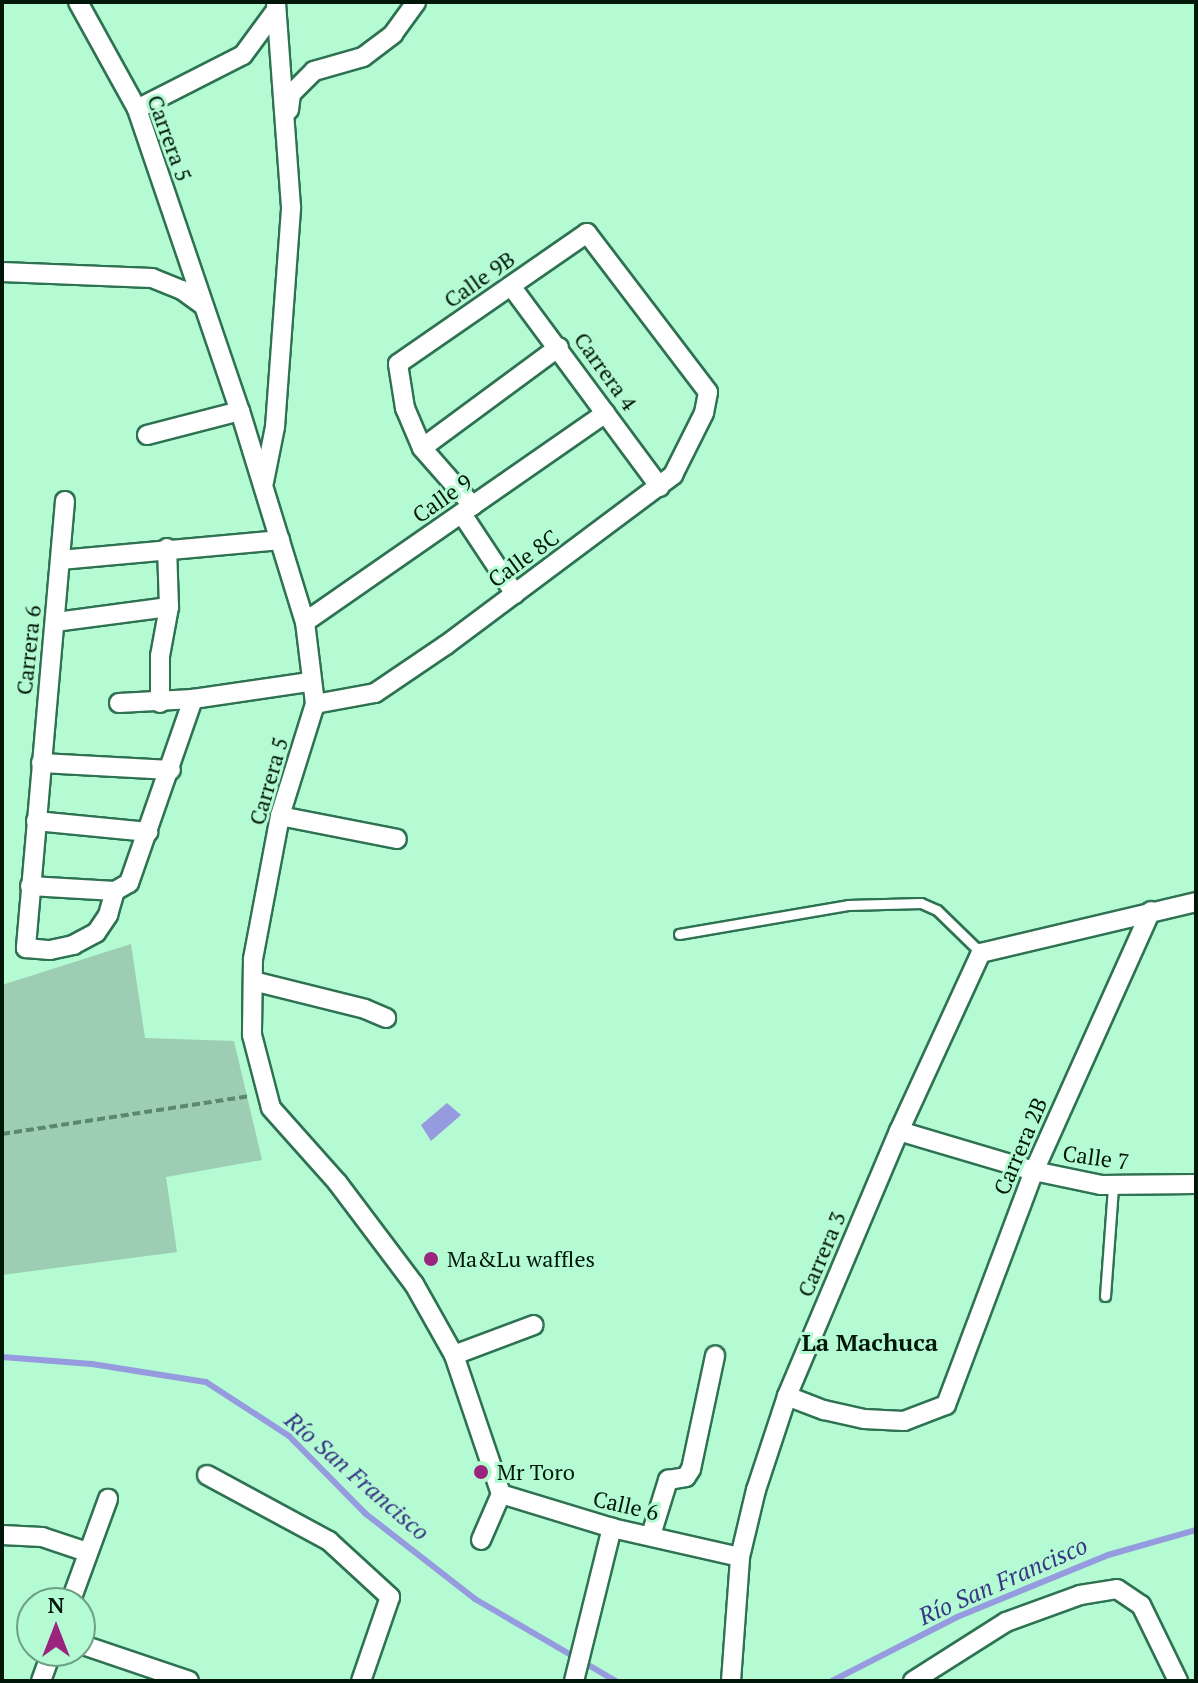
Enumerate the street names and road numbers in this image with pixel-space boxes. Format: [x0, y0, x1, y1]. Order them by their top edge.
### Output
street label: Carrera 5 [142, 91, 198, 185]
street label: Calle 9B [439, 245, 519, 313]
street label: Carrera 4 [569, 327, 643, 415]
street label: Calle 9 [407, 468, 477, 528]
street label: Calle 8C [483, 524, 563, 592]
street label: Carrera 6 [10, 604, 46, 696]
street label: Carrera 5 [243, 734, 293, 828]
street label: Carrera 2B [988, 1093, 1052, 1199]
street label: Calle 7 [1061, 1139, 1131, 1175]
street label: Carrera 3 [791, 1207, 851, 1301]
street label: Calle 6 [591, 1485, 661, 1525]

